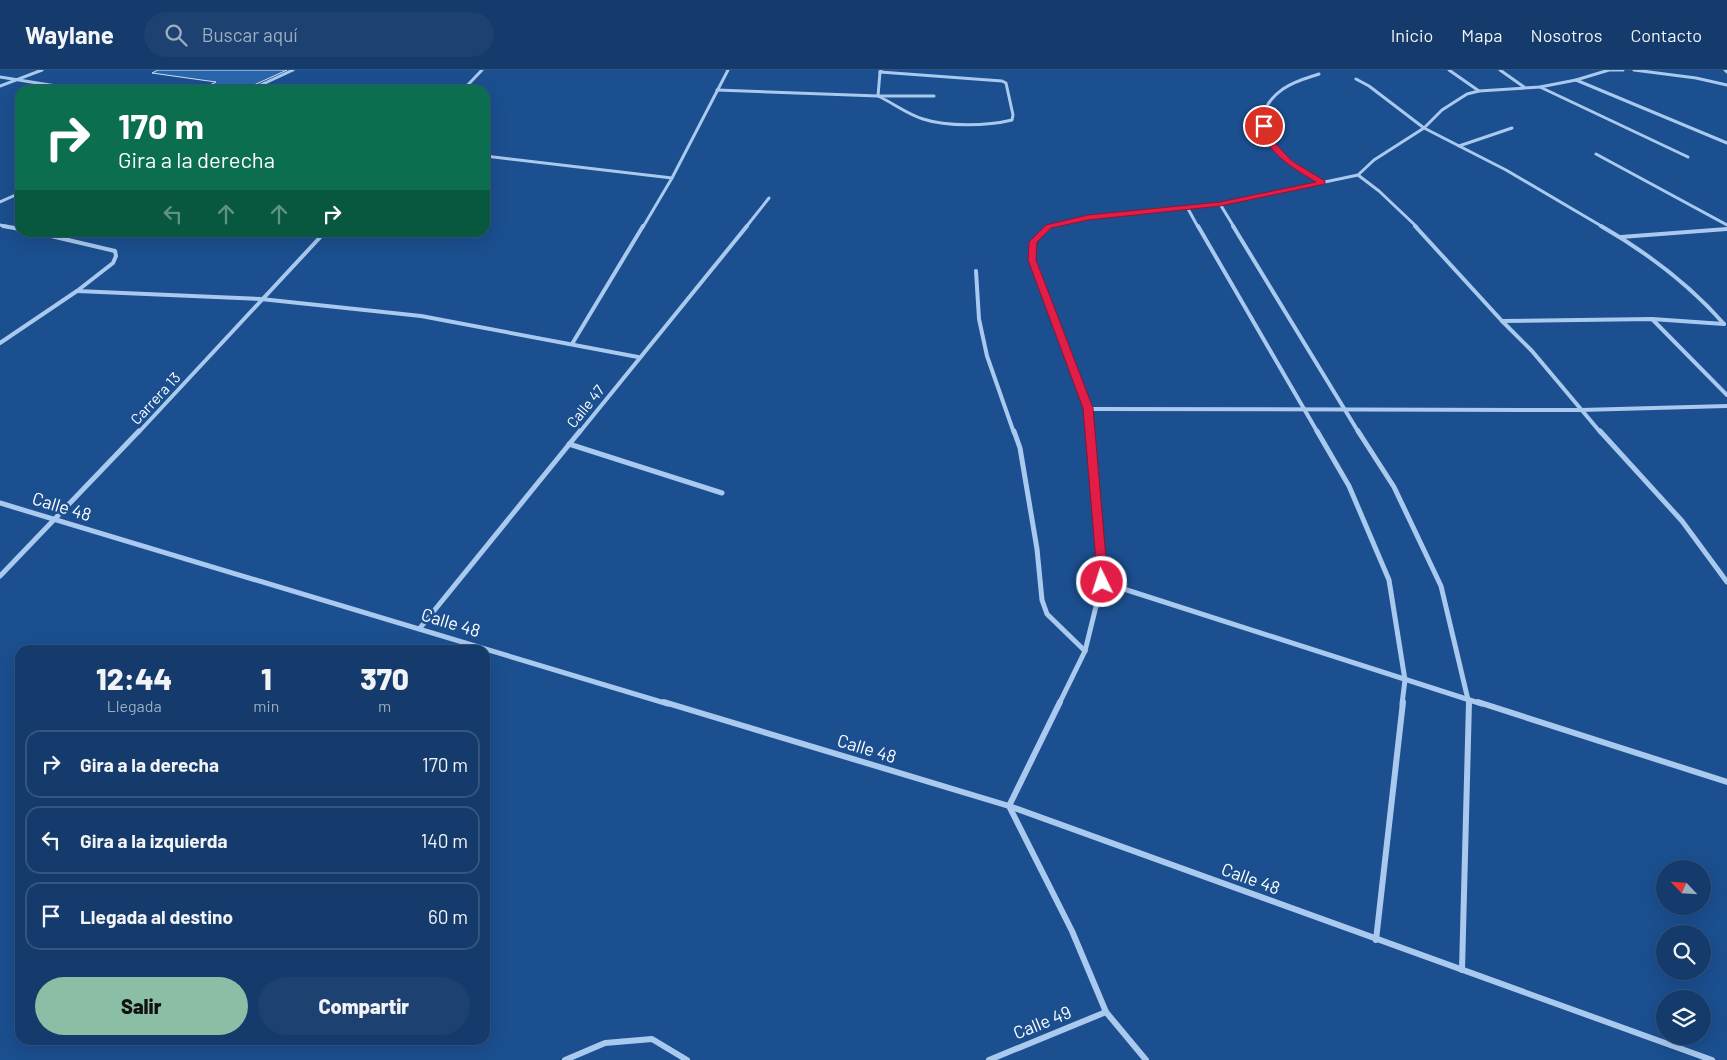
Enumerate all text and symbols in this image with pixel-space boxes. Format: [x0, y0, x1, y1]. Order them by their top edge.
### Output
search box [144, 12, 494, 57]
text: Waylane [25, 20, 114, 49]
icon: search [162, 21, 190, 49]
text: Buscar aquí [202, 23, 297, 46]
text: Inicio [1391, 24, 1433, 46]
text: Mapa [1461, 24, 1503, 46]
text: Nosotros [1531, 24, 1602, 46]
text: Contacto [1630, 24, 1702, 46]
text: 170 m [118, 104, 204, 146]
icon: right [35, 105, 100, 170]
pin [1243, 105, 1285, 147]
icon: arrive [1250, 112, 1278, 140]
text: Gira a la derecha [118, 146, 275, 172]
icon: left [159, 200, 187, 228]
icon: ahead [212, 200, 240, 228]
icon: ahead [265, 200, 293, 228]
icon: right [318, 200, 346, 228]
street label: Carrera 13 [126, 368, 184, 428]
street label: Calle 47 [562, 381, 608, 431]
street label: Calle 48 [30, 487, 94, 525]
position arrow [1075, 555, 1127, 607]
street label: Calle 48 [419, 603, 483, 641]
text: 12:44 [96, 660, 172, 696]
text: 1 [261, 660, 272, 696]
text: 370 [360, 660, 409, 696]
text: Llegada [107, 696, 162, 715]
text: min [253, 696, 279, 715]
text: m [378, 696, 391, 715]
street label: Calle 48 [835, 729, 899, 767]
icon: right [37, 750, 65, 778]
text: Gira a la derecha [80, 753, 219, 776]
text: 170 m [422, 753, 468, 776]
icon: left [37, 826, 65, 854]
text: Gira a la izquierda [80, 829, 228, 852]
text: 140 m [421, 829, 468, 852]
street label: Calle 48 [1219, 857, 1283, 899]
north arrow [1656, 860, 1711, 915]
map controls [1656, 860, 1711, 1045]
icon: arrive [37, 902, 65, 930]
text: Llegada al destino [80, 905, 233, 928]
text: 60 m [428, 905, 468, 928]
button: search [1656, 925, 1711, 980]
button: Salir [35, 977, 248, 1035]
button: Compartir [258, 977, 470, 1035]
button: layers [1656, 990, 1711, 1045]
street label: Calle 49 [1010, 1000, 1074, 1044]

